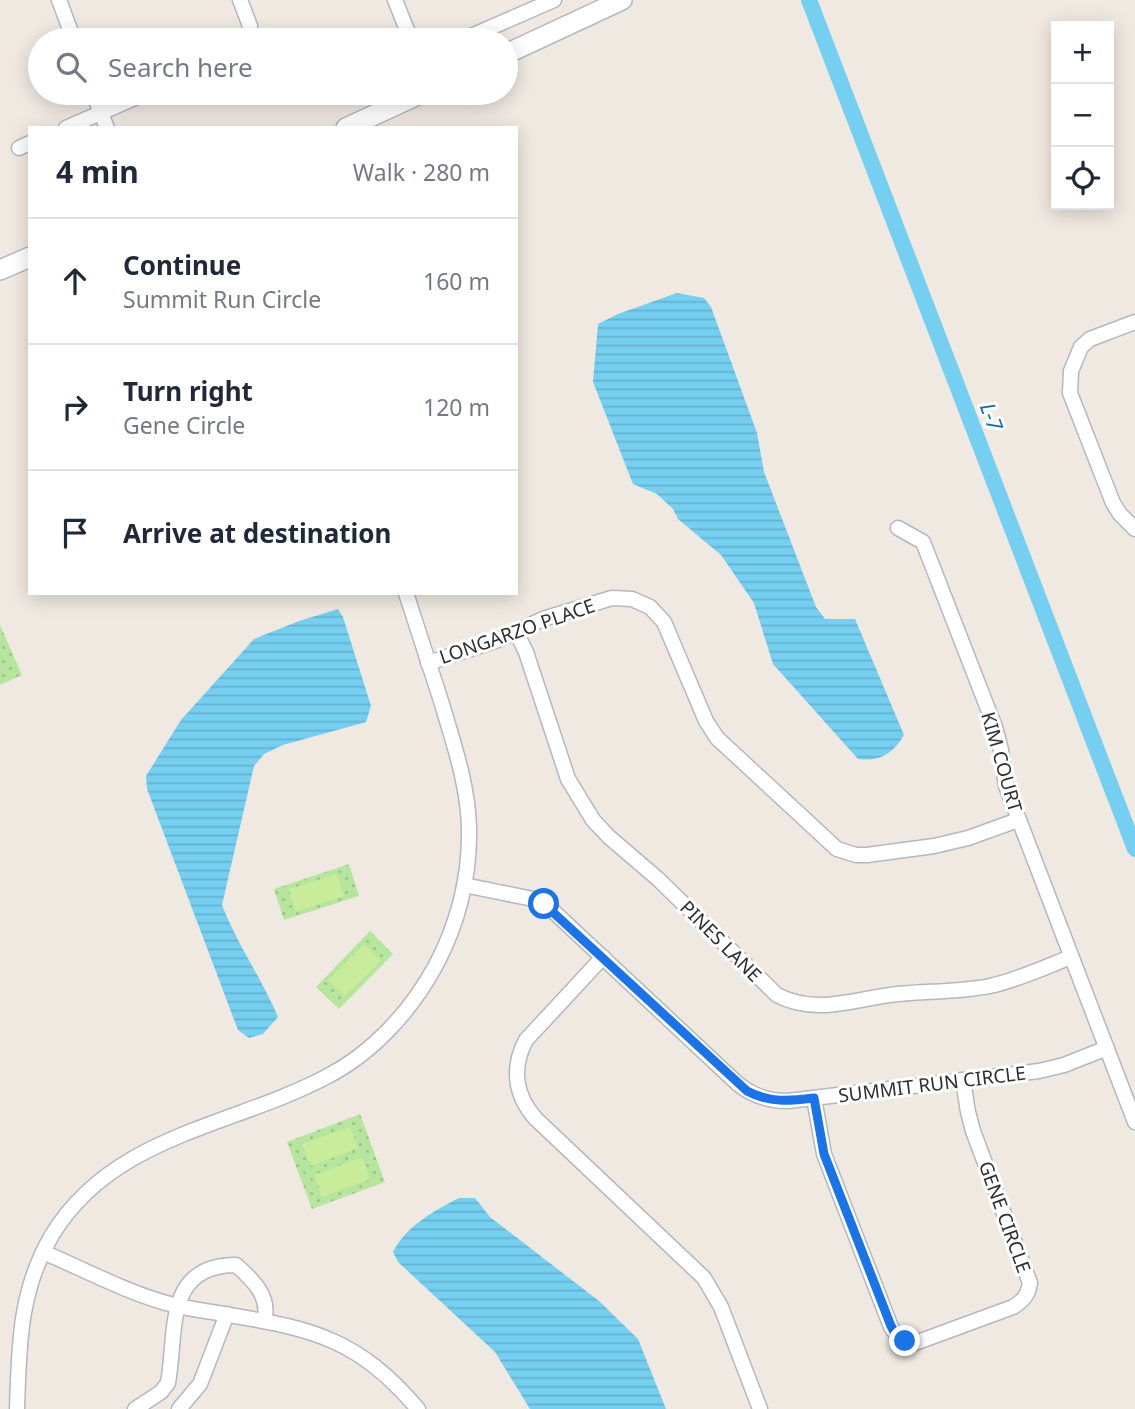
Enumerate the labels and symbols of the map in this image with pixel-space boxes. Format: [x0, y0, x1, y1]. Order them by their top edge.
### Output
water label: L-7 [974, 398, 1010, 435]
street label: LONGARZO PLACE [436, 592, 598, 670]
street label: KIM COURT [975, 709, 1029, 816]
route start [528, 888, 559, 919]
street label: PINES LANE [675, 895, 767, 987]
street label: SUMMIT RUN CIRCLE [837, 1060, 1027, 1108]
street label: GENE CIRCLE [973, 1158, 1037, 1276]
route end [889, 1325, 920, 1356]

